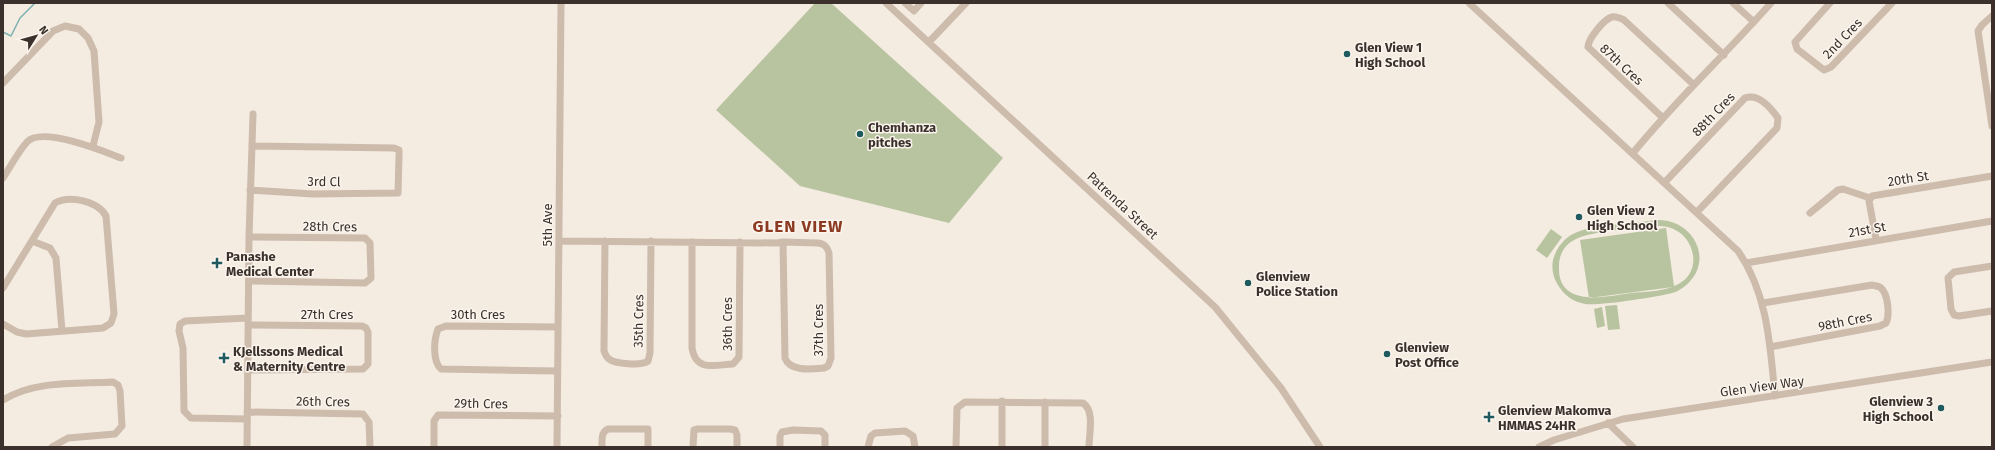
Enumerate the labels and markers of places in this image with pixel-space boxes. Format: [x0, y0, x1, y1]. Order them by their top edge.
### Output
place label: Glen View 1 High School [1355, 40, 1425, 70]
marker: Glen View 1 High School [1342, 49, 1352, 59]
place label: Chemhanza pitches [868, 120, 936, 150]
marker: Chemhanza pitches [855, 129, 865, 139]
place label: Glen View 2 High School [1587, 203, 1657, 233]
marker: Glen View 2 High School [1574, 212, 1584, 222]
place label: Panashe Medical Center [226, 249, 315, 279]
marker: Panashe Medical Center [211, 257, 223, 269]
place label: Glenview Police Station [1256, 269, 1338, 299]
marker: Glenview Police Station [1243, 278, 1253, 288]
place label: Glenview Post Office [1395, 340, 1459, 370]
place label: KJellssons Medical & Maternity Centre [233, 344, 345, 374]
marker: Glenview Post Office [1382, 349, 1392, 359]
marker: KJellssons Medical & Maternity Centre [218, 352, 230, 364]
place label: Glenview 3 High School [1863, 394, 1933, 424]
place label: Glenview Makomva HMMAS 24HR [1498, 403, 1611, 433]
marker: Glenview 3 High School [1936, 403, 1946, 413]
marker: Glenview Makomva HMMAS 24HR [1483, 411, 1495, 423]

